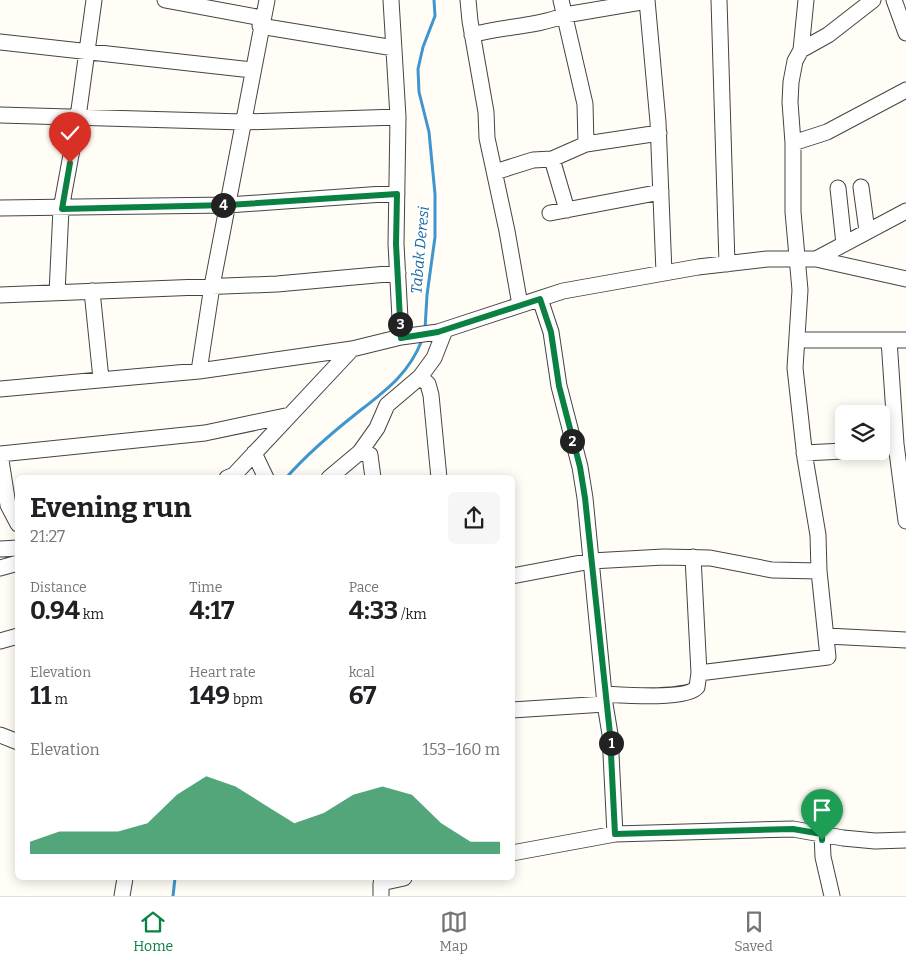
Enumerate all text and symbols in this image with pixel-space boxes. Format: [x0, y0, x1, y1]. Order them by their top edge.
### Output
pin [49, 112, 91, 163]
icon: check [56, 119, 84, 147]
pin: 4 [210, 192, 236, 218]
text: 4 [219, 197, 228, 214]
water label: Tabak Deresi [407, 205, 433, 295]
pin: 3 [388, 312, 412, 336]
text: 3 [396, 316, 405, 333]
map controls [835, 405, 890, 460]
button: layers [835, 405, 890, 460]
pin: 2 [560, 428, 584, 454]
text: 2 [569, 433, 576, 450]
text: Evening run [30, 491, 191, 524]
button: share [448, 492, 500, 544]
text: 21:27 [30, 527, 65, 546]
text: Distance [30, 579, 87, 596]
text: Time [189, 579, 222, 596]
text: Pace [349, 579, 379, 596]
text: 0.94 [30, 596, 80, 626]
text: 4:17 [189, 596, 234, 626]
text: 4:33 [349, 596, 398, 626]
text: km [80, 606, 104, 623]
text: /km [398, 606, 427, 623]
text: Elevation [30, 664, 91, 681]
text: Heart rate [189, 664, 256, 681]
text: kcal [349, 664, 375, 681]
text: 11 [30, 681, 52, 711]
text: 149 [189, 681, 230, 711]
text: 67 [349, 681, 377, 711]
text: m [52, 691, 68, 708]
text: bpm [230, 691, 263, 708]
pin: 1 [598, 730, 624, 756]
text: 1 [608, 735, 615, 752]
text: Elevation [30, 740, 100, 759]
text: 153–160 m [422, 740, 500, 759]
pin [801, 789, 843, 840]
icon: arrive [808, 796, 836, 824]
tab: Home [133, 908, 173, 955]
tab: Map [440, 908, 468, 955]
tab: Saved [734, 908, 773, 955]

